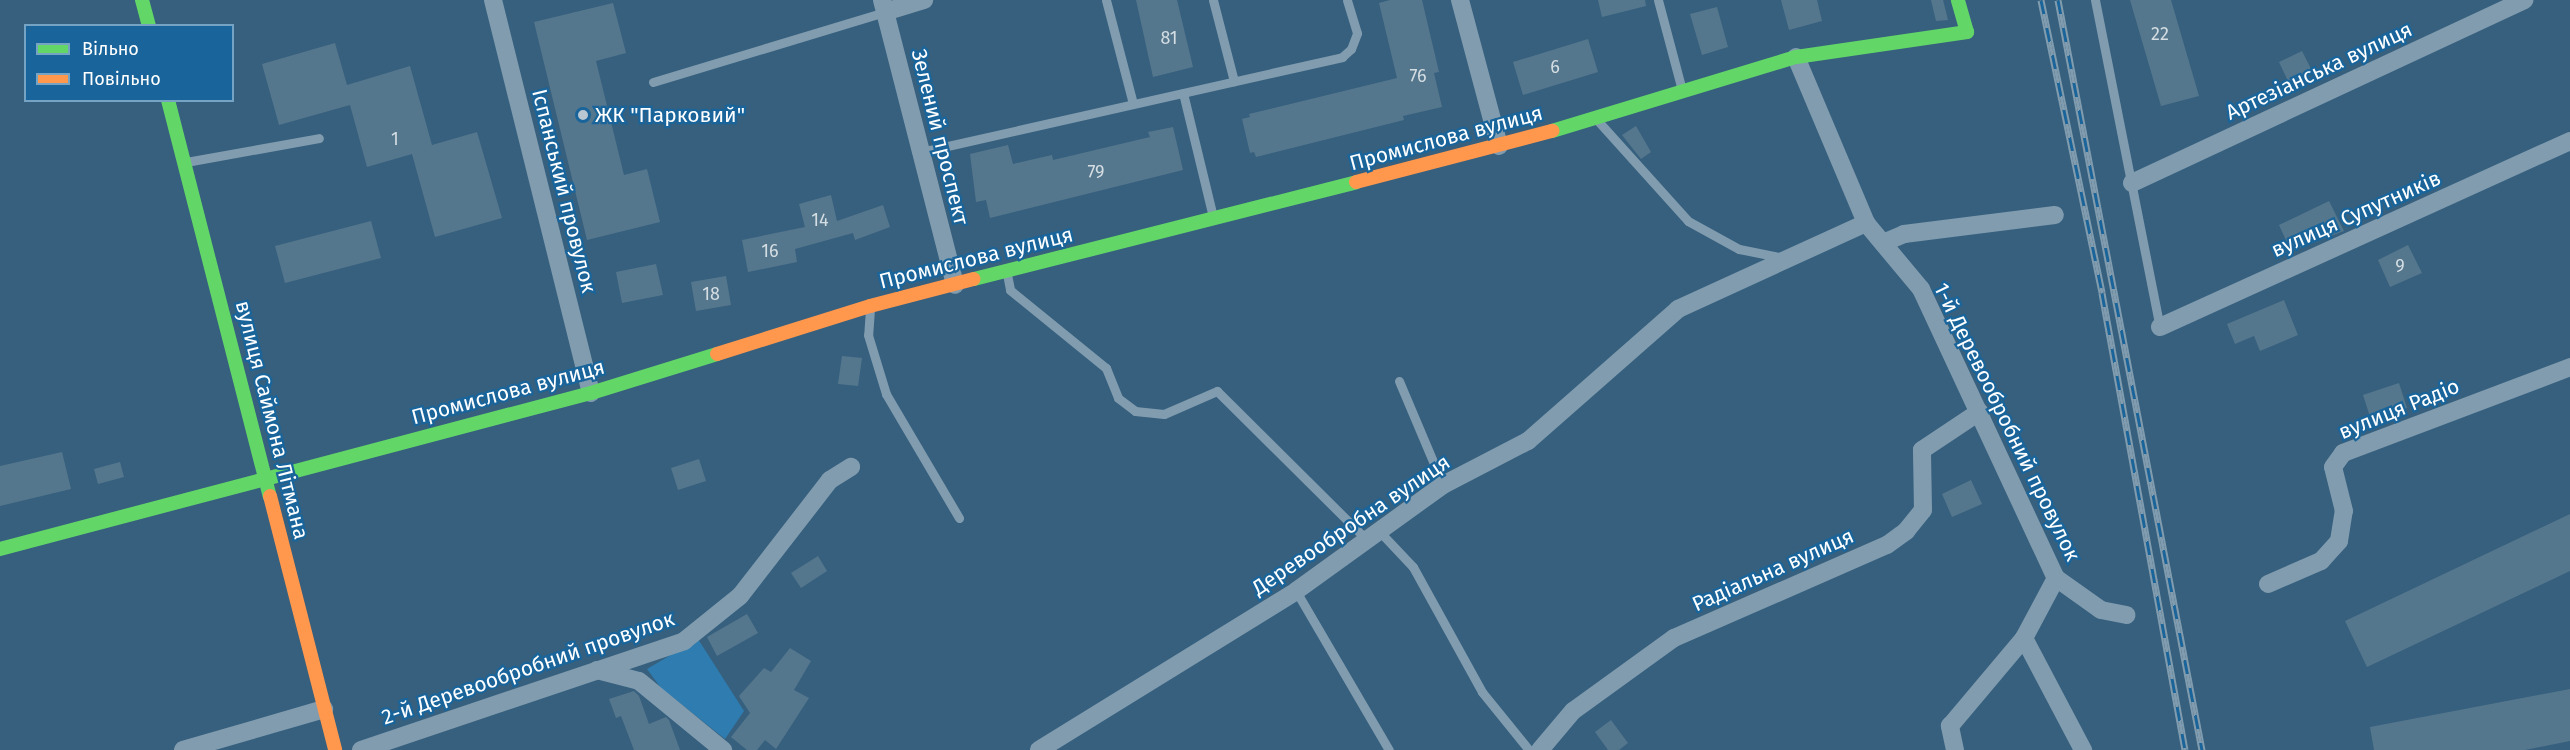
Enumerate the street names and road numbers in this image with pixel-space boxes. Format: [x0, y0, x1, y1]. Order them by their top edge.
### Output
street label: Артезіанська вулиця [2222, 17, 2416, 125]
street label: Зелений проспект [906, 46, 974, 228]
street label: Іспанський провулок [526, 87, 602, 295]
street label: Промислова вулиця [1347, 100, 1545, 176]
street label: вулиця Супутників [2267, 165, 2445, 263]
street label: Промислова вулиця [876, 222, 1076, 294]
street label: 1-й Деревообробний провулок [1928, 279, 2086, 565]
street label: вулиця Саймона Літмана [230, 298, 314, 542]
street label: Промислова вулиця [409, 354, 607, 430]
street label: вулиця Радіо [2335, 373, 2463, 445]
street label: Деревообробна вулиця [1247, 449, 1455, 601]
street label: Радіальна вулиця [1688, 523, 1858, 617]
street label: 2-й Деревообробний провулок [378, 606, 678, 730]

